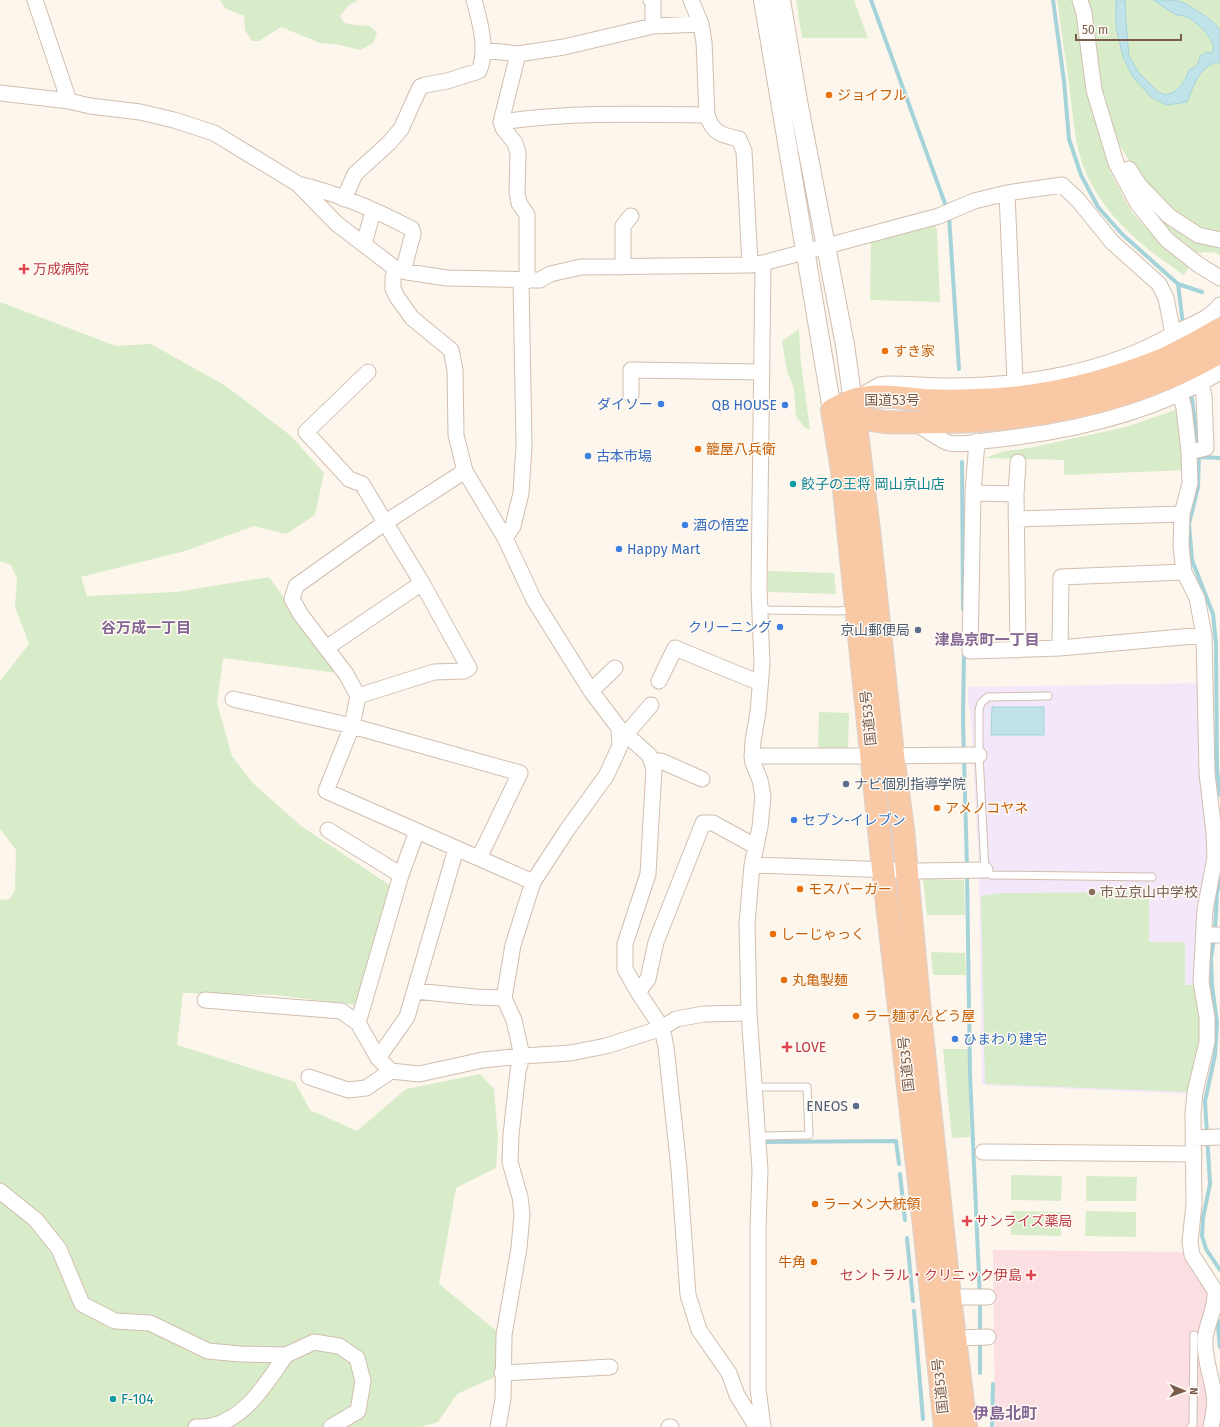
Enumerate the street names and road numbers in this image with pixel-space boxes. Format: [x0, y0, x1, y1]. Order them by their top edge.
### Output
street label: 国道53号 [864, 392, 920, 409]
street label: 国道53号 [857, 689, 880, 747]
street label: 国道53号 [895, 1035, 918, 1093]
street label: 国道53号 [929, 1357, 952, 1415]

